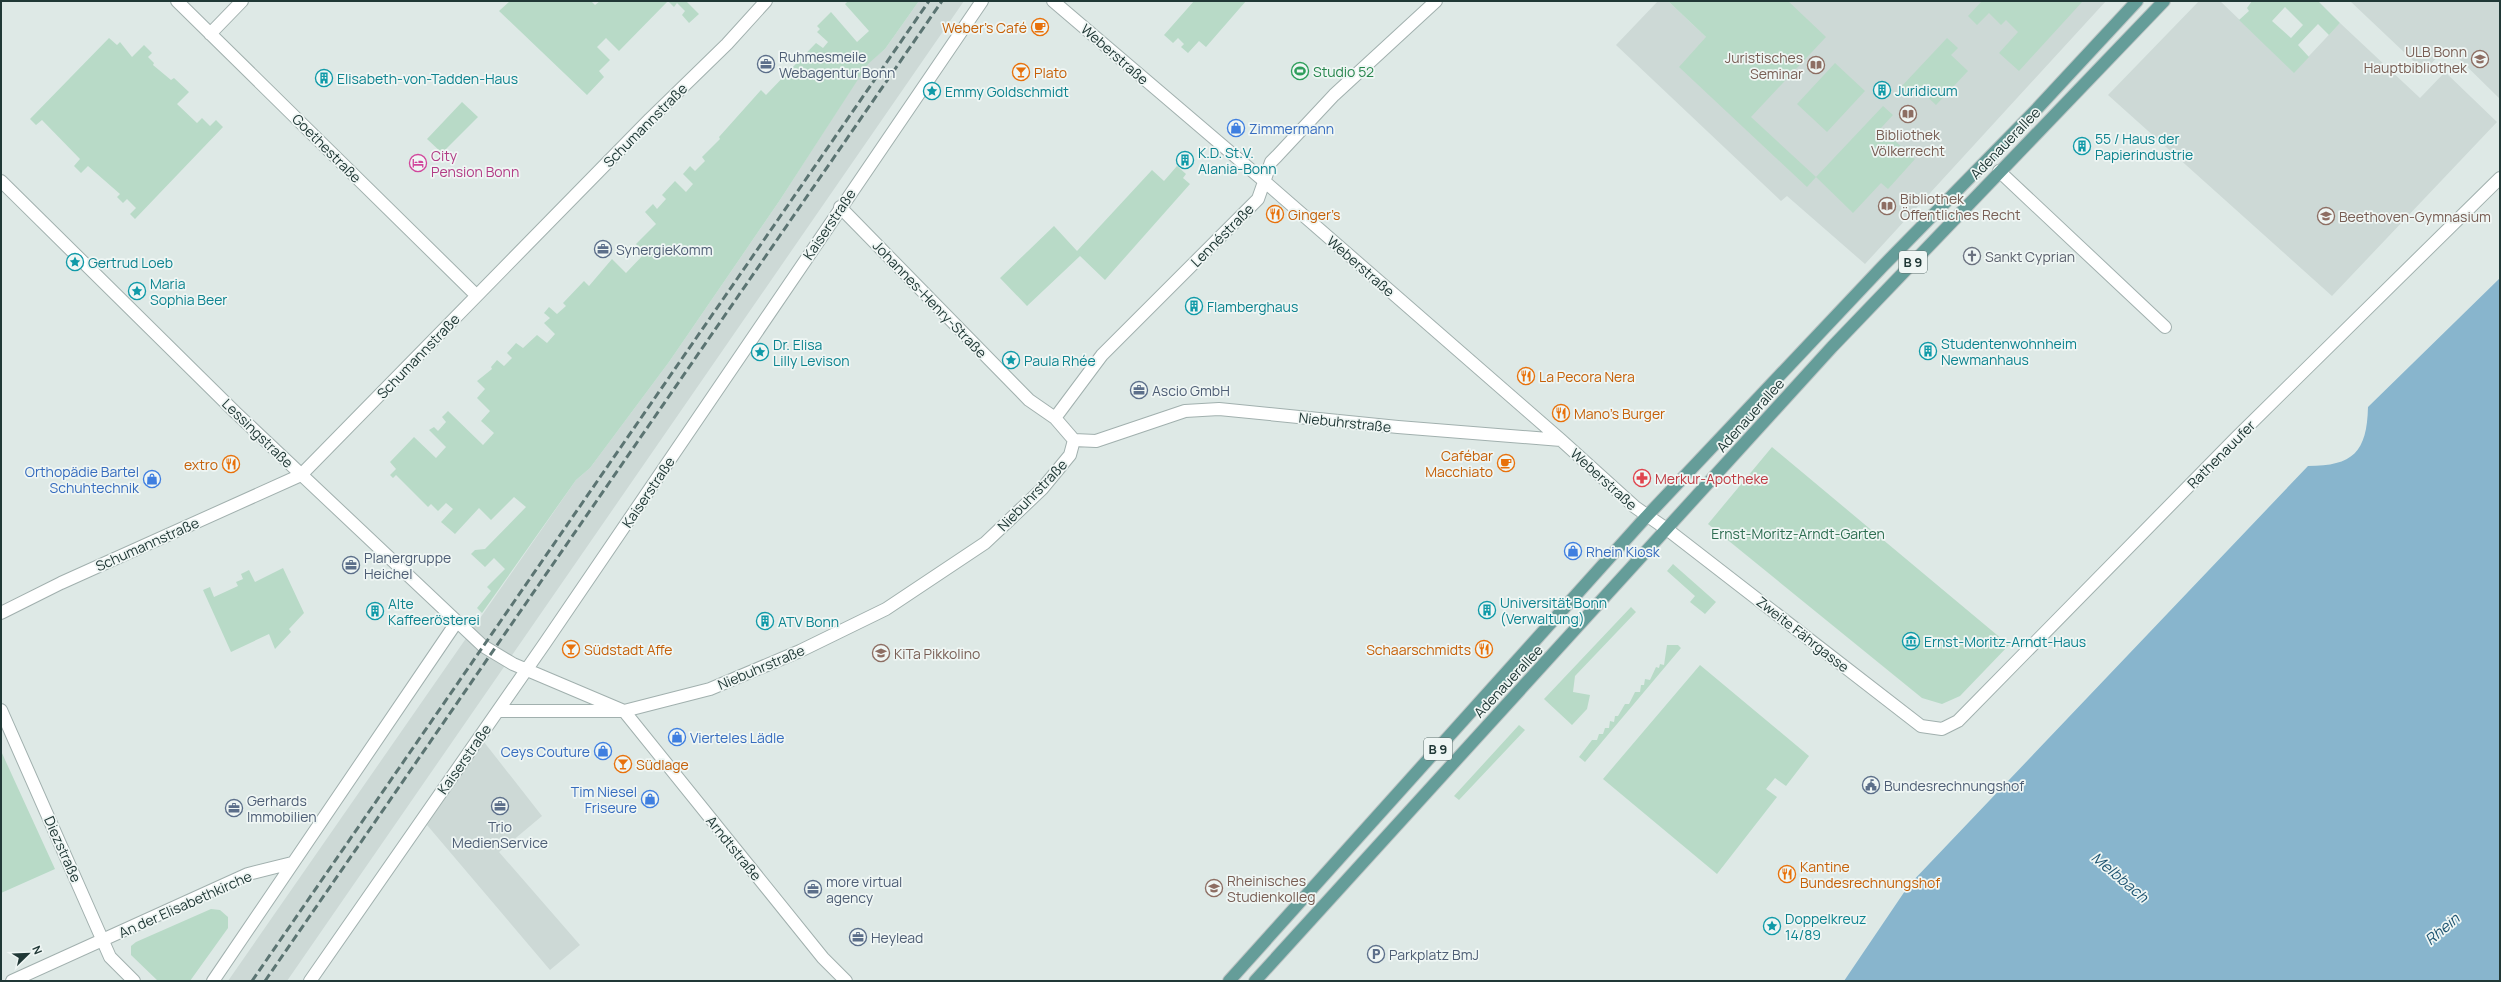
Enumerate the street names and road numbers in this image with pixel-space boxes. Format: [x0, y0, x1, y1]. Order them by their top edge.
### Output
street label: Weberstraße [1077, 19, 1153, 89]
street label: Schumannstraße [599, 79, 691, 171]
street label: Adenauerallee [1966, 103, 2044, 183]
street label: Goethestraße [288, 109, 366, 187]
street label: Kaiserstraße [798, 185, 860, 263]
street label: Lennéstraße [1186, 199, 1258, 271]
street label: Weberstraße [1323, 231, 1399, 301]
street label: Johannes-Henry-Straße [869, 236, 991, 362]
road number: B 9 [1899, 251, 1927, 273]
street label: Schumannstraße [372, 309, 464, 403]
street label: Adenauerallee [1712, 374, 1788, 456]
street label: Lessingstraße [218, 394, 298, 472]
street label: Niebuhrstraße [1298, 408, 1392, 436]
street label: Rathenauufer [2183, 416, 2259, 492]
street label: Weberstraße [1567, 444, 1641, 514]
street label: Kaiserstraße [617, 453, 679, 531]
street label: Niebuhrstraße [993, 455, 1071, 535]
street label: Schumannstraße [92, 513, 202, 575]
street label: Zweite Fährgasse [1753, 592, 1853, 676]
street label: Niebuhrstraße [715, 640, 807, 694]
street label: Adenauerallee [1469, 640, 1547, 722]
street label: Kaiserstraße [433, 720, 495, 798]
road number: B 9 [1424, 738, 1452, 760]
street label: Arndtstraße [702, 812, 766, 884]
street label: Diezstraße [40, 813, 86, 885]
street label: An der Elisabethkirche [115, 866, 255, 942]

